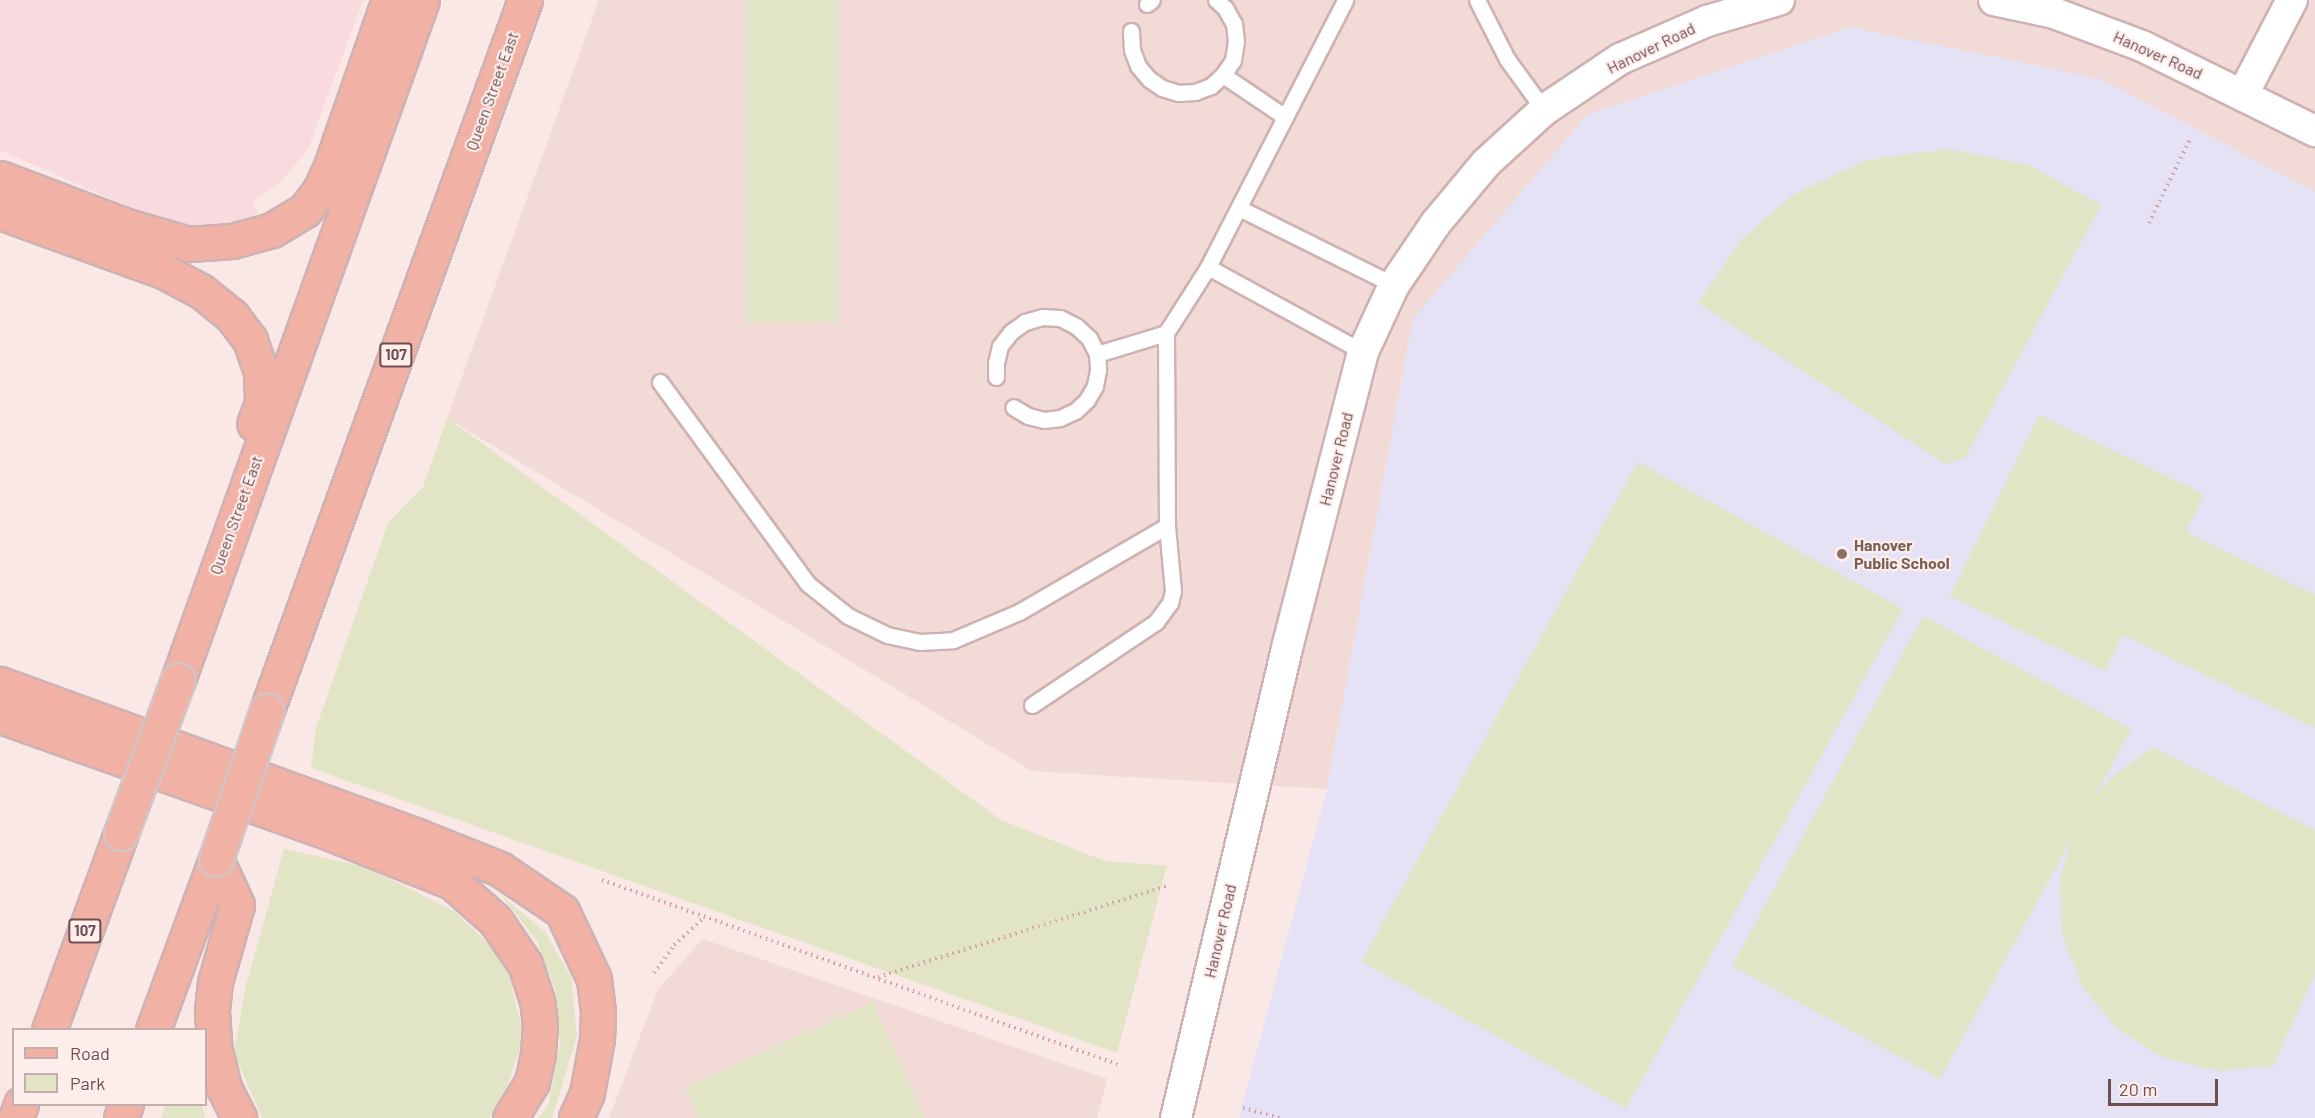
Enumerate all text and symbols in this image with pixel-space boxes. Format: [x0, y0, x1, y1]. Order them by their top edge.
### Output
street label: Hanover Road [1604, 18, 1698, 78]
street label: Hanover Road [2110, 27, 2206, 83]
street label: Queen Street East [462, 29, 522, 153]
road number: 107 [378, 343, 414, 367]
street label: Hanover Road [1315, 410, 1357, 508]
street label: Queen Street East [206, 453, 266, 577]
place label: Hanover Public School [1854, 535, 1950, 573]
marker: Hanover Public School [1835, 547, 1849, 561]
street label: Hanover Road [1200, 882, 1240, 980]
road number: 107 [67, 919, 103, 943]
legend [12, 1028, 207, 1106]
text: Road [70, 1042, 110, 1064]
scale bar [2111, 1067, 2220, 1105]
text: Park [70, 1072, 105, 1094]
text: 20 m [2119, 1078, 2157, 1100]

